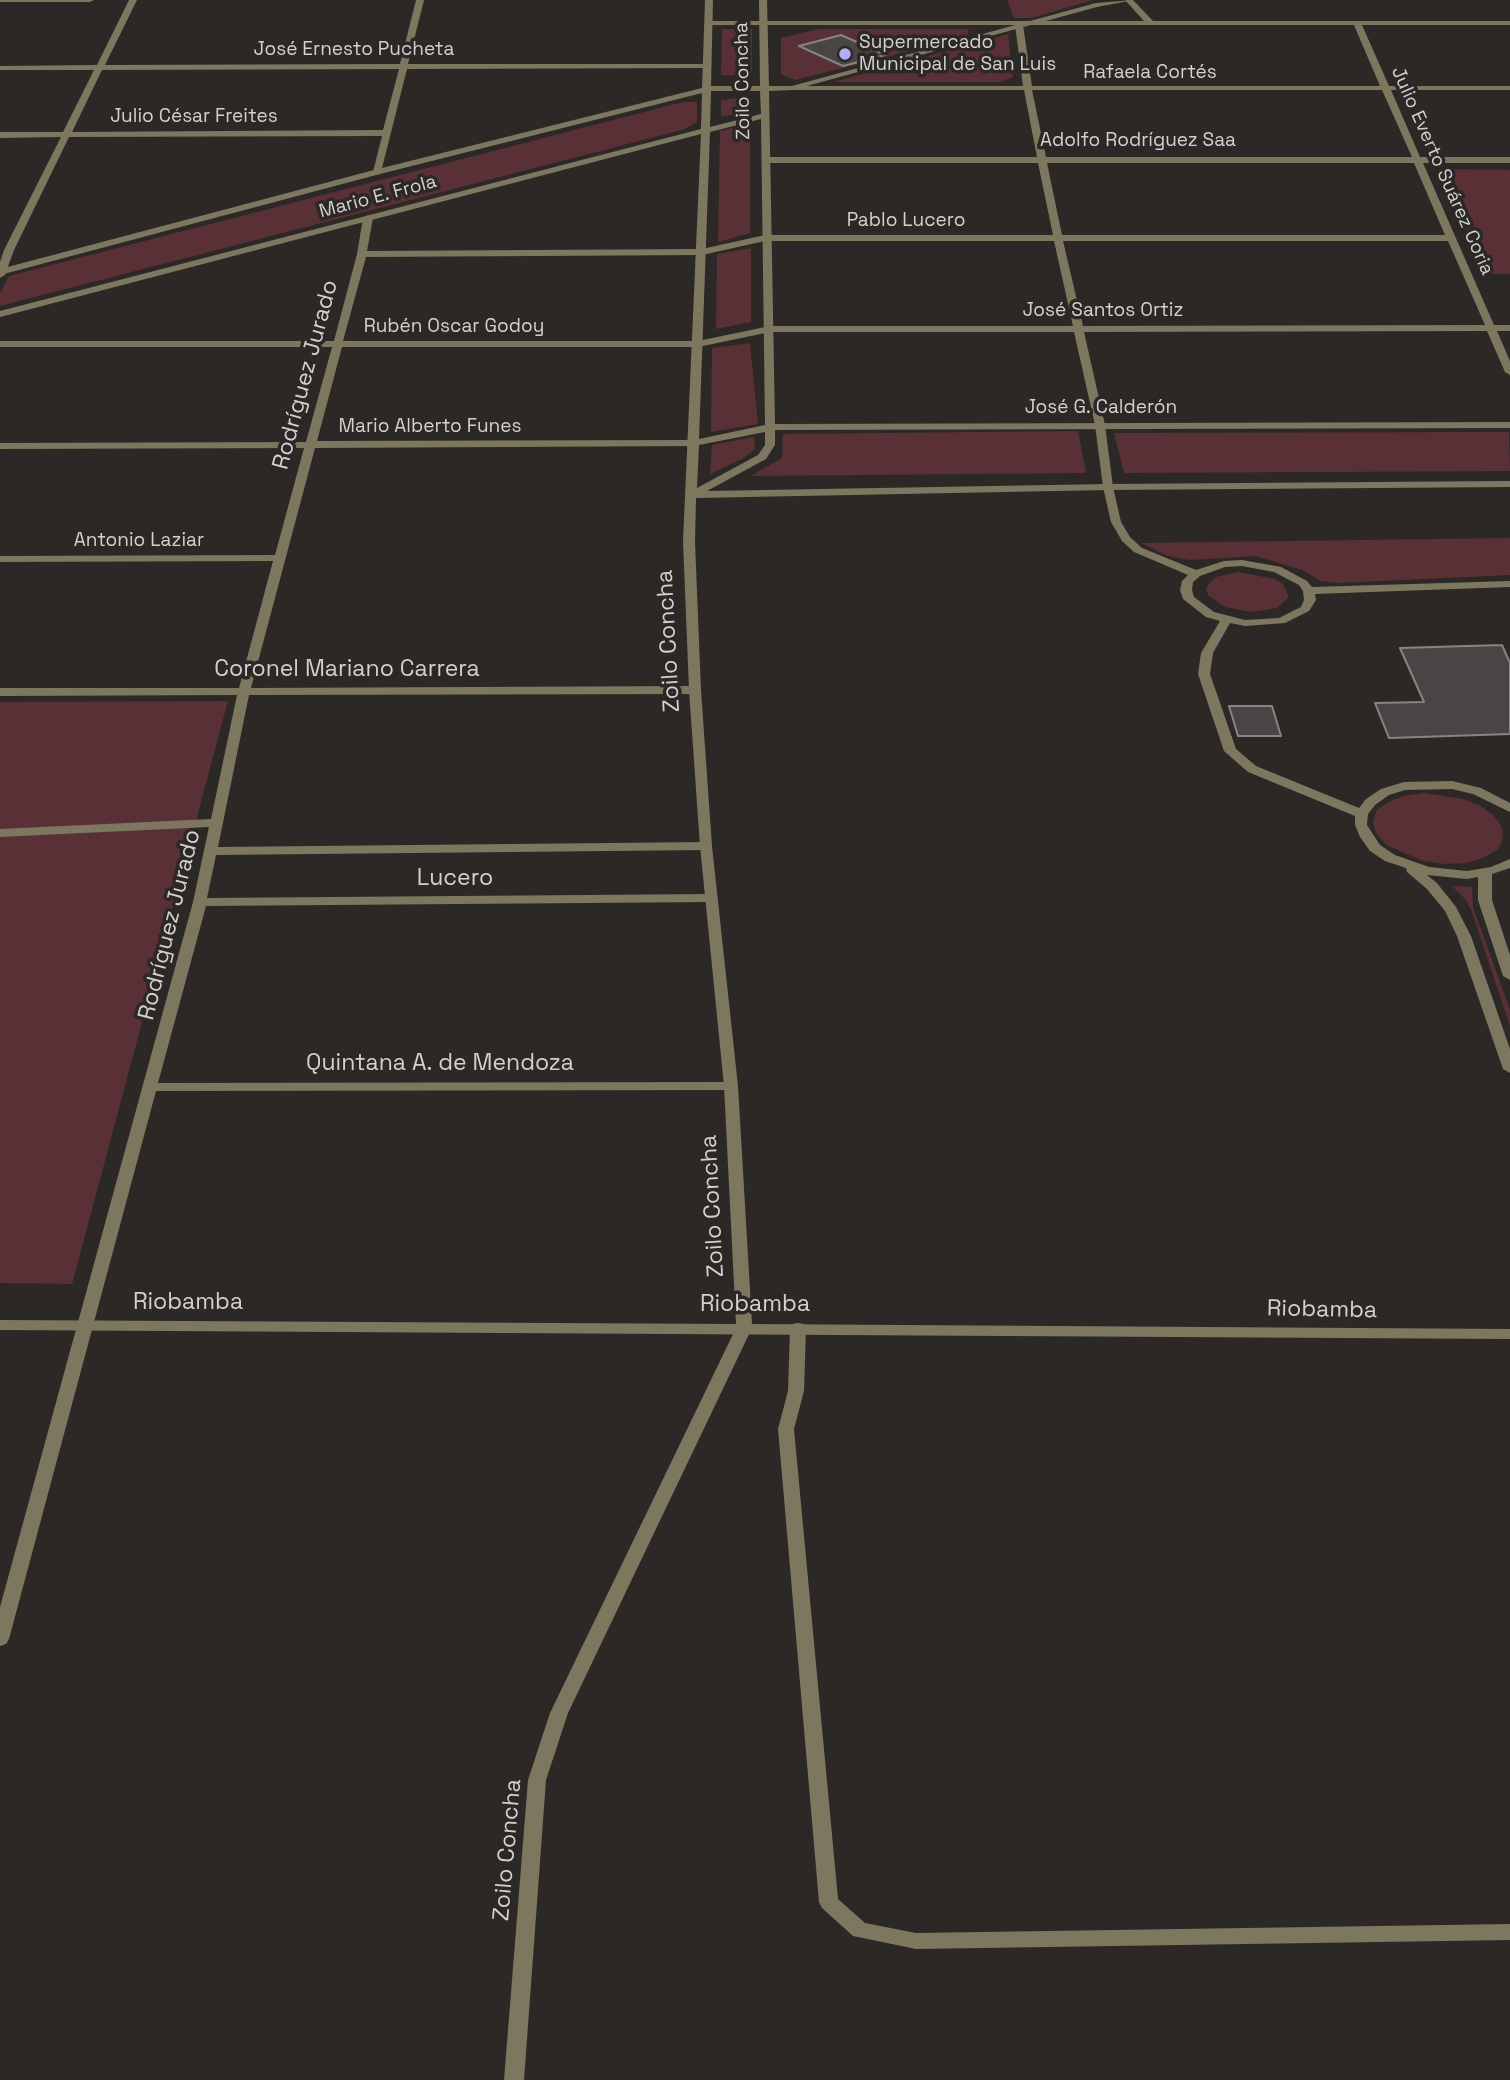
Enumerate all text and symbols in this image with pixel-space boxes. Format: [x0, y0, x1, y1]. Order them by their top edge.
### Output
street label: Zoilo Concha [731, 22, 755, 140]
place label: Supermercado Municipal de San Luis [859, 32, 1056, 76]
street label: José Ernesto Pucheta [254, 39, 454, 61]
marker: Supermercado Municipal de San Luis [837, 46, 853, 62]
street label: Rafaela Cortés [1083, 62, 1217, 84]
street label: Julio Everto Suárez Coria [1386, 63, 1498, 279]
street label: Julio César Freites [110, 106, 278, 128]
street label: Adolfo Rodríguez Saa [1040, 130, 1236, 152]
street label: Mario E. Frola [317, 170, 439, 224]
street label: Pablo Lucero [847, 210, 965, 232]
street label: Rodríguez Jurado [267, 277, 345, 473]
street label: José Santos Ortiz [1023, 300, 1183, 322]
street label: Rubén Oscar Godoy [364, 316, 544, 338]
street label: José G. Calderón [1025, 397, 1177, 419]
street label: Mario Alberto Funes [339, 416, 521, 438]
street label: Antonio Laziar [74, 530, 204, 552]
street label: Zoilo Concha [651, 569, 687, 713]
street label: Coronel Mariano Carrera [214, 656, 480, 684]
street label: Rodríguez Jurado [133, 827, 207, 1023]
street label: Lucero [417, 865, 493, 893]
street label: Quintana A. de Mendoza [306, 1050, 574, 1078]
street label: Zoilo Concha [695, 1134, 731, 1278]
street label: Riobamba [133, 1289, 243, 1317]
street label: Riobamba [700, 1291, 810, 1319]
street label: Riobamba [1267, 1295, 1377, 1325]
street label: Zoilo Concha [488, 1778, 528, 1922]

